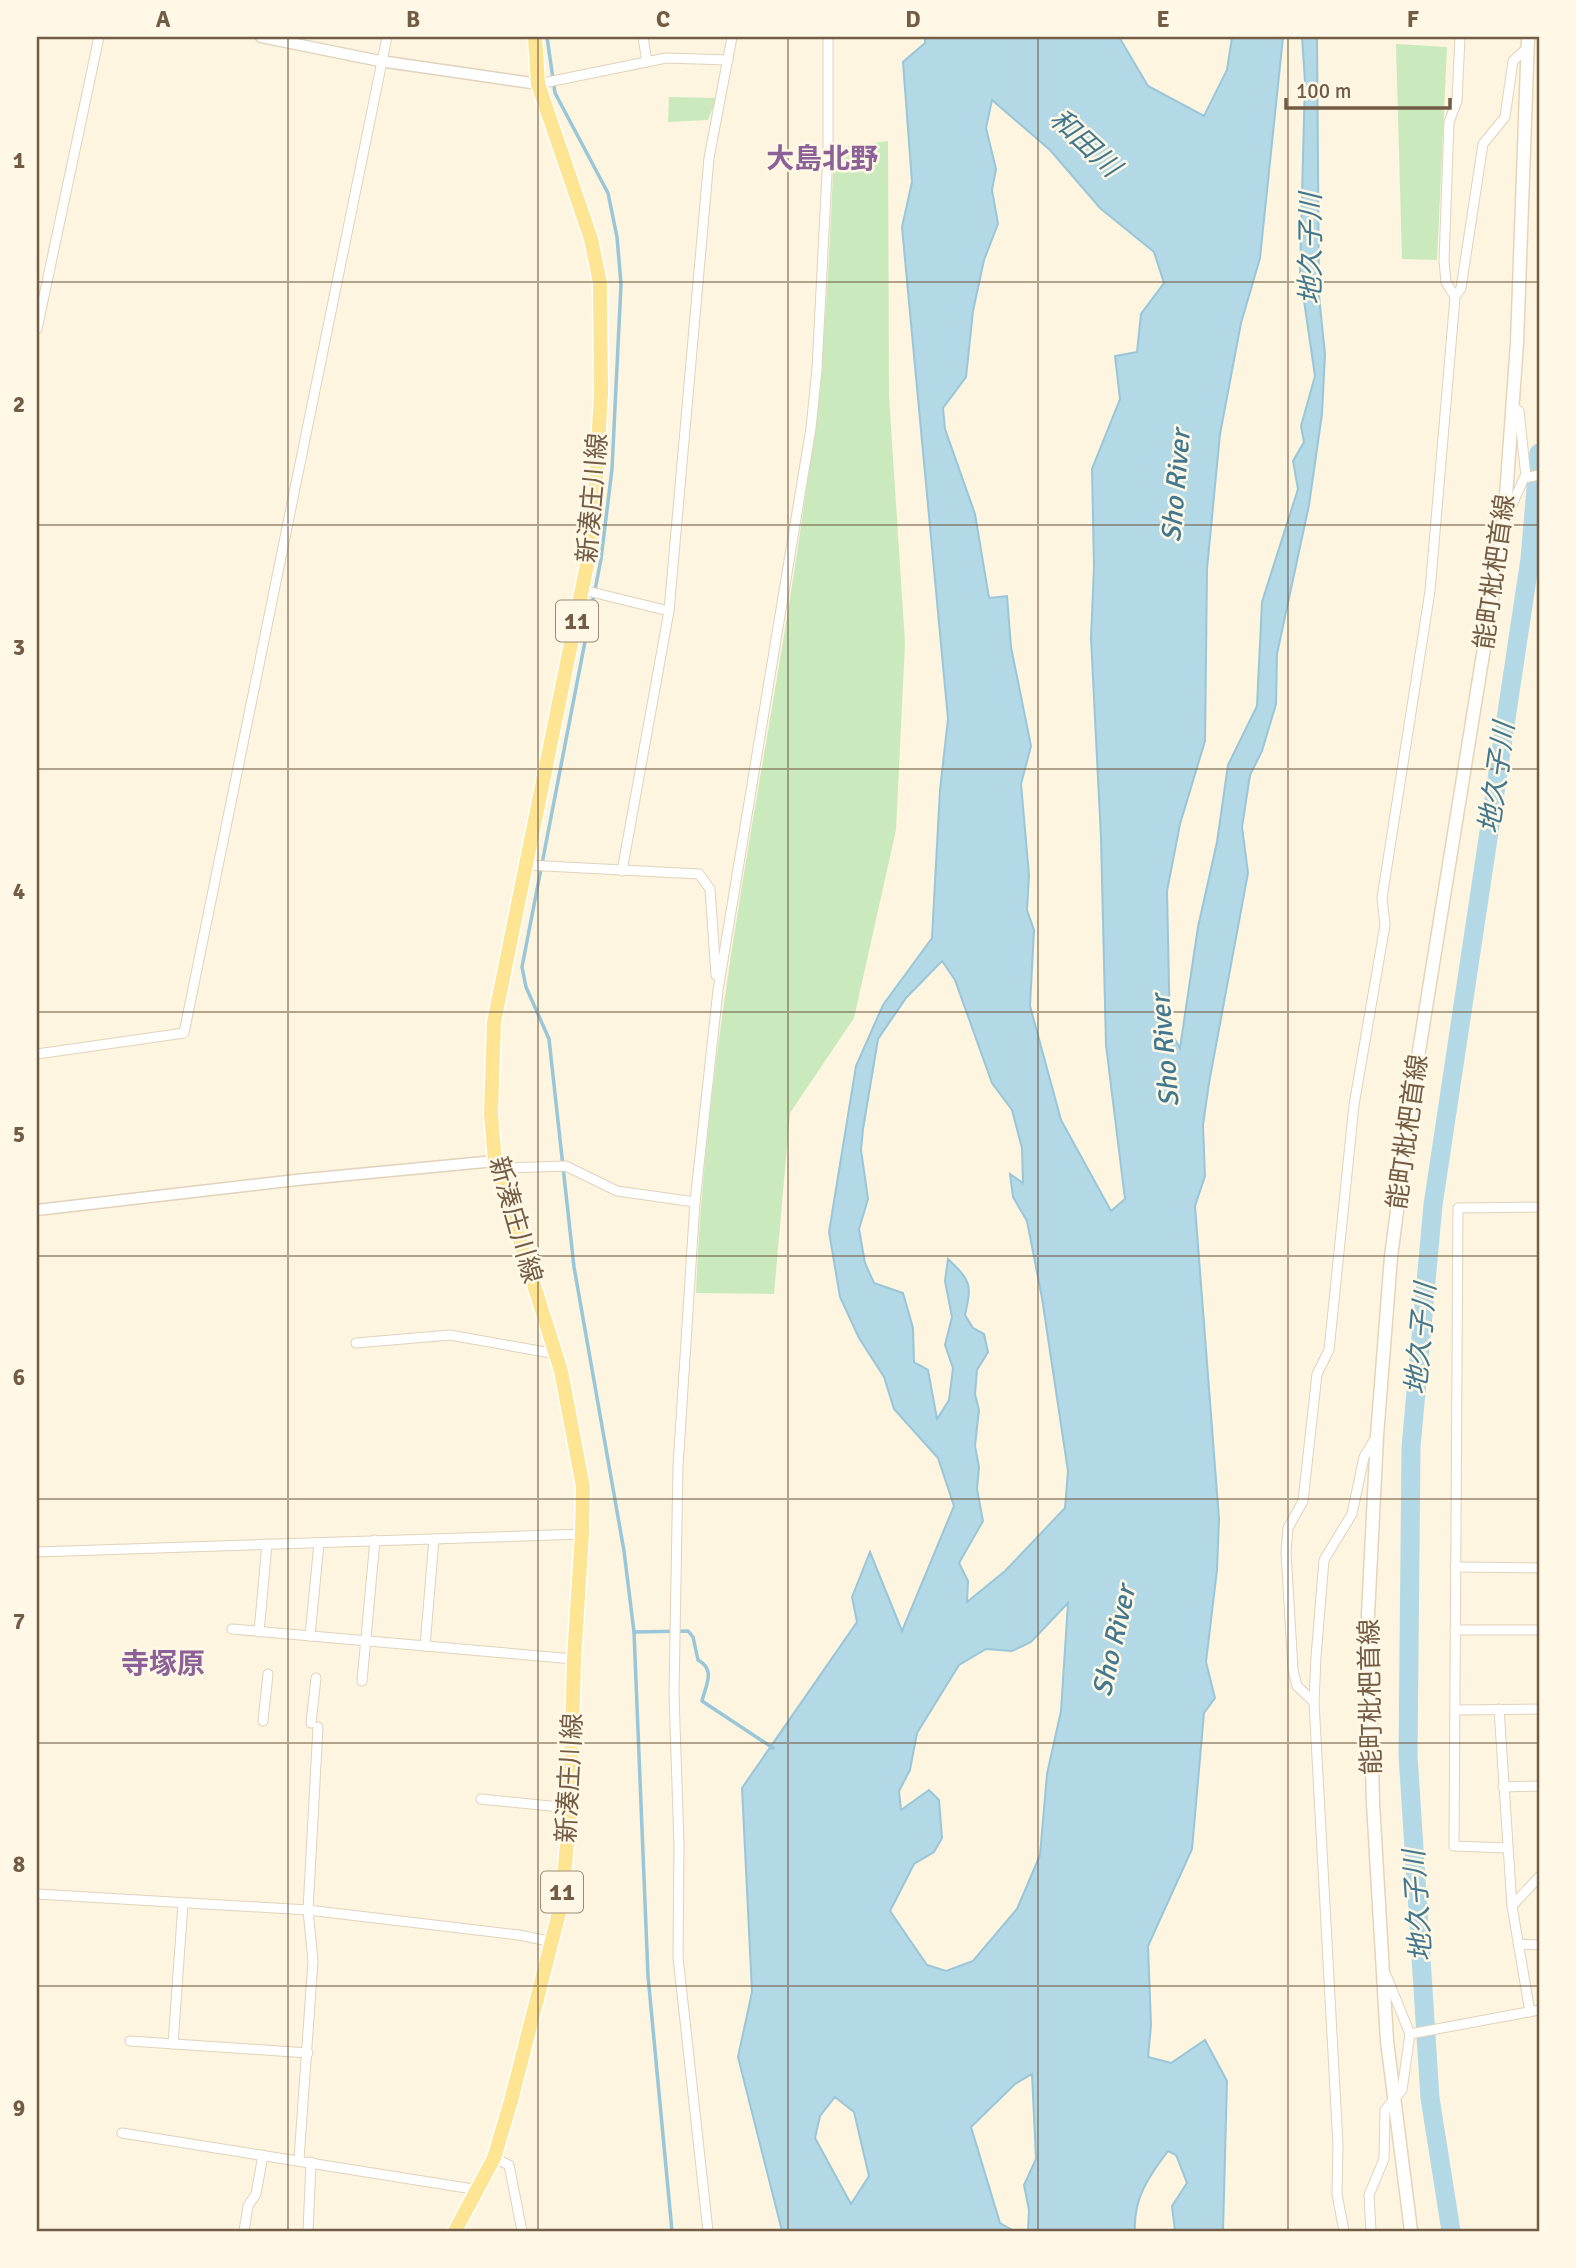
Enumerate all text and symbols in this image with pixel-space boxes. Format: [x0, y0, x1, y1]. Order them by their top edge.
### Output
text: A [156, 5, 171, 34]
text: B [406, 5, 420, 34]
text: C [656, 5, 670, 34]
text: D [905, 5, 921, 34]
text: E [1156, 5, 1170, 34]
text: F [1407, 5, 1419, 34]
scale bar [1286, 66, 1450, 110]
text: 100 m [1296, 78, 1351, 104]
water label: 和田川 [1043, 102, 1129, 186]
district label: 大島北野 [766, 142, 878, 176]
text: 1 [13, 146, 25, 175]
water label: 地久子川 [1294, 190, 1328, 305]
text: 2 [13, 390, 25, 419]
water label: Sho River [1154, 425, 1198, 543]
street label: 新湊庄川線 [571, 432, 615, 564]
street label: 能町枇杷首線 [1468, 493, 1522, 651]
road number: 11 [556, 600, 598, 642]
text: 3 [13, 633, 25, 662]
water label: 地久子川 [1472, 717, 1522, 836]
text: 4 [13, 877, 25, 906]
water label: Sho River [1143, 990, 1187, 1108]
street label: 能町枇杷首線 [1381, 1053, 1435, 1211]
text: 5 [13, 1120, 25, 1149]
street label: 新湊庄川線 [482, 1153, 548, 1287]
water label: 地久子川 [1399, 1279, 1443, 1396]
text: 6 [13, 1363, 25, 1392]
water label: Sho River [1085, 1579, 1144, 1700]
text: 7 [13, 1607, 25, 1636]
street label: 能町枇杷首線 [1354, 1619, 1388, 1775]
district label: 寺塚原 [121, 1647, 205, 1681]
street label: 新湊庄川線 [551, 1712, 589, 1844]
water label: 地久子川 [1397, 1846, 1439, 1963]
text: 8 [13, 1850, 25, 1879]
road number: 11 [541, 1871, 583, 1912]
text: 9 [13, 2094, 25, 2123]

